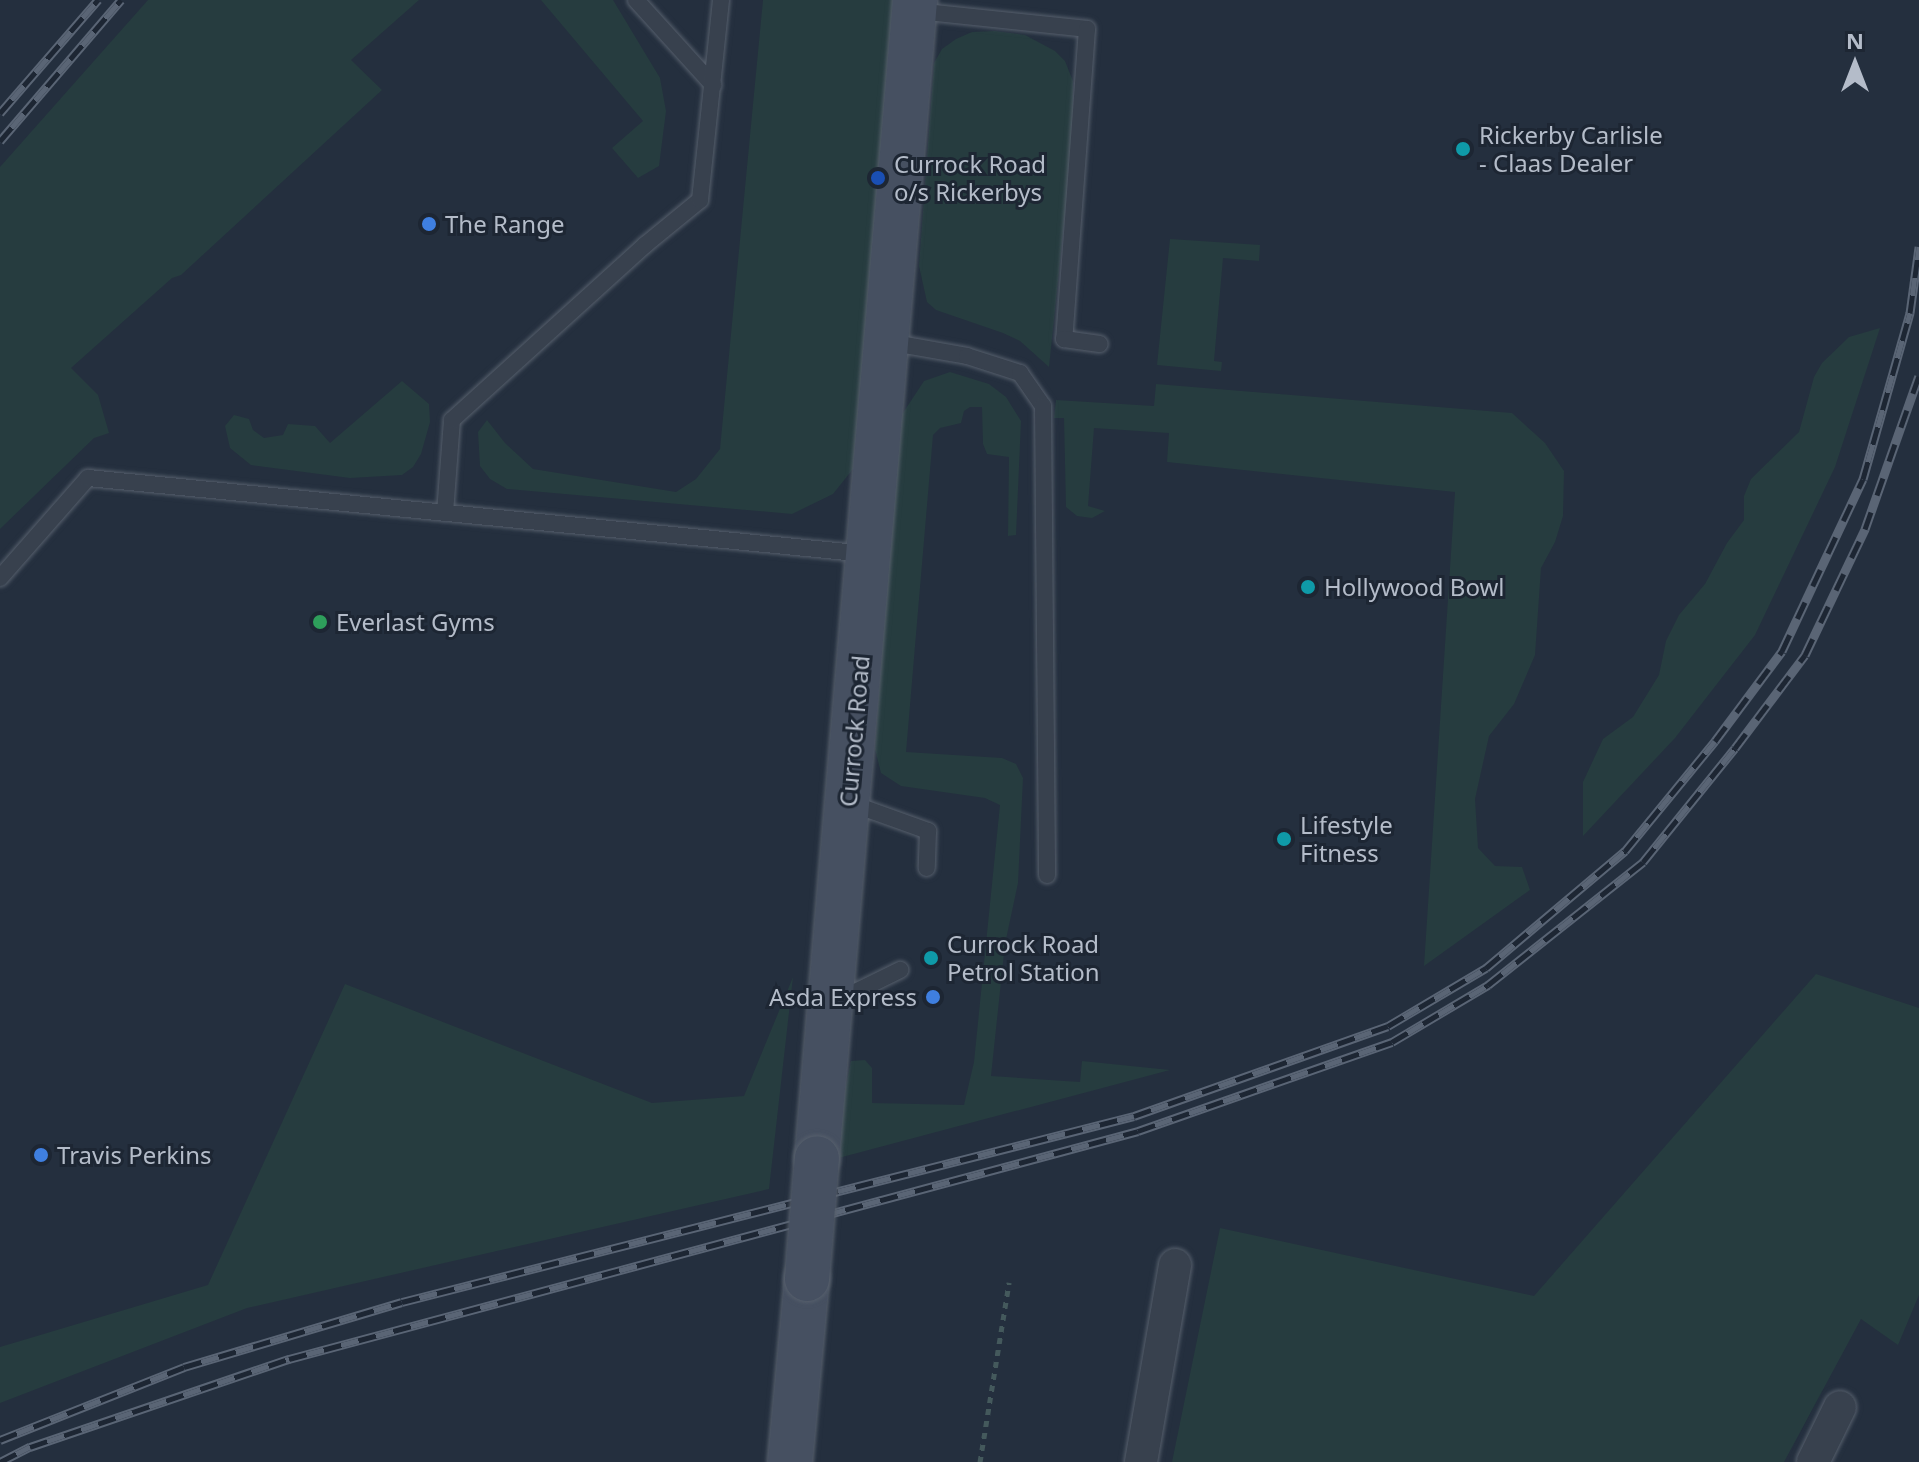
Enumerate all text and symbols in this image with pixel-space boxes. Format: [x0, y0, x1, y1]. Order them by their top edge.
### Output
north arrow [1815, 24, 1895, 104]
text: N [1846, 25, 1864, 55]
place label: Rickerby Carlisle - Claas Dealer [1479, 121, 1663, 177]
marker: Rickerby Carlisle - Claas Dealer [1454, 140, 1472, 158]
place label: Currock Road o/s Rickerbys [894, 150, 1046, 206]
marker: Currock Road o/s Rickerbys [869, 169, 887, 187]
place label: The Range [445, 210, 564, 238]
marker: The Range [420, 215, 438, 233]
place label: Hollywood Bowl [1324, 573, 1505, 601]
marker: Hollywood Bowl [1299, 578, 1317, 596]
place label: Everlast Gyms [336, 608, 495, 636]
marker: Everlast Gyms [311, 613, 329, 631]
street label: Currock Road [833, 654, 875, 808]
place label: Lifestyle Fitness [1300, 811, 1393, 867]
marker: Lifestyle Fitness [1275, 830, 1293, 848]
place label: Currock Road Petrol Station [947, 930, 1100, 986]
marker: Currock Road Petrol Station [922, 949, 940, 967]
place label: Asda Express [769, 983, 917, 1011]
marker: Asda Express [924, 988, 942, 1006]
place label: Travis Perkins [57, 1141, 211, 1169]
marker: Travis Perkins [32, 1146, 50, 1164]

